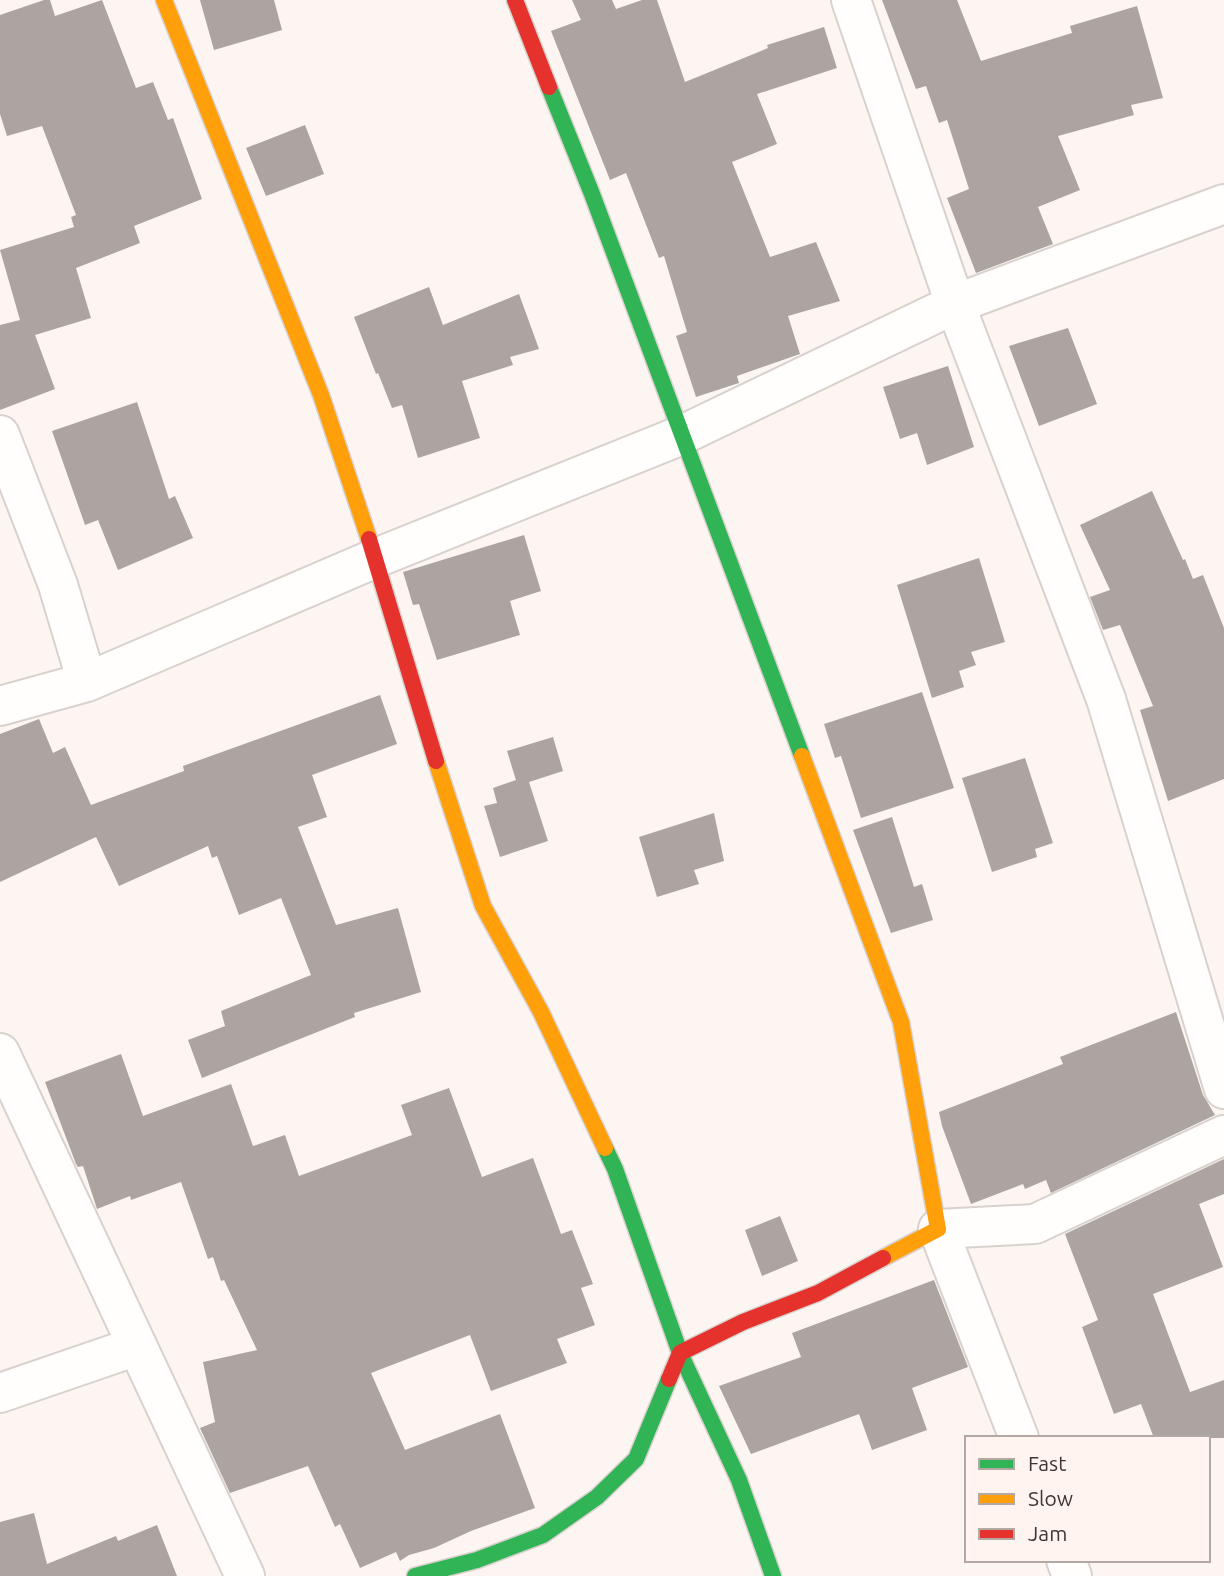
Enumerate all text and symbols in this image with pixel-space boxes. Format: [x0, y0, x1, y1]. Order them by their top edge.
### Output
legend [965, 1436, 1210, 1562]
text: Fast [1028, 1451, 1066, 1475]
text: Slow [1028, 1486, 1073, 1510]
text: Jam [1028, 1521, 1067, 1545]

